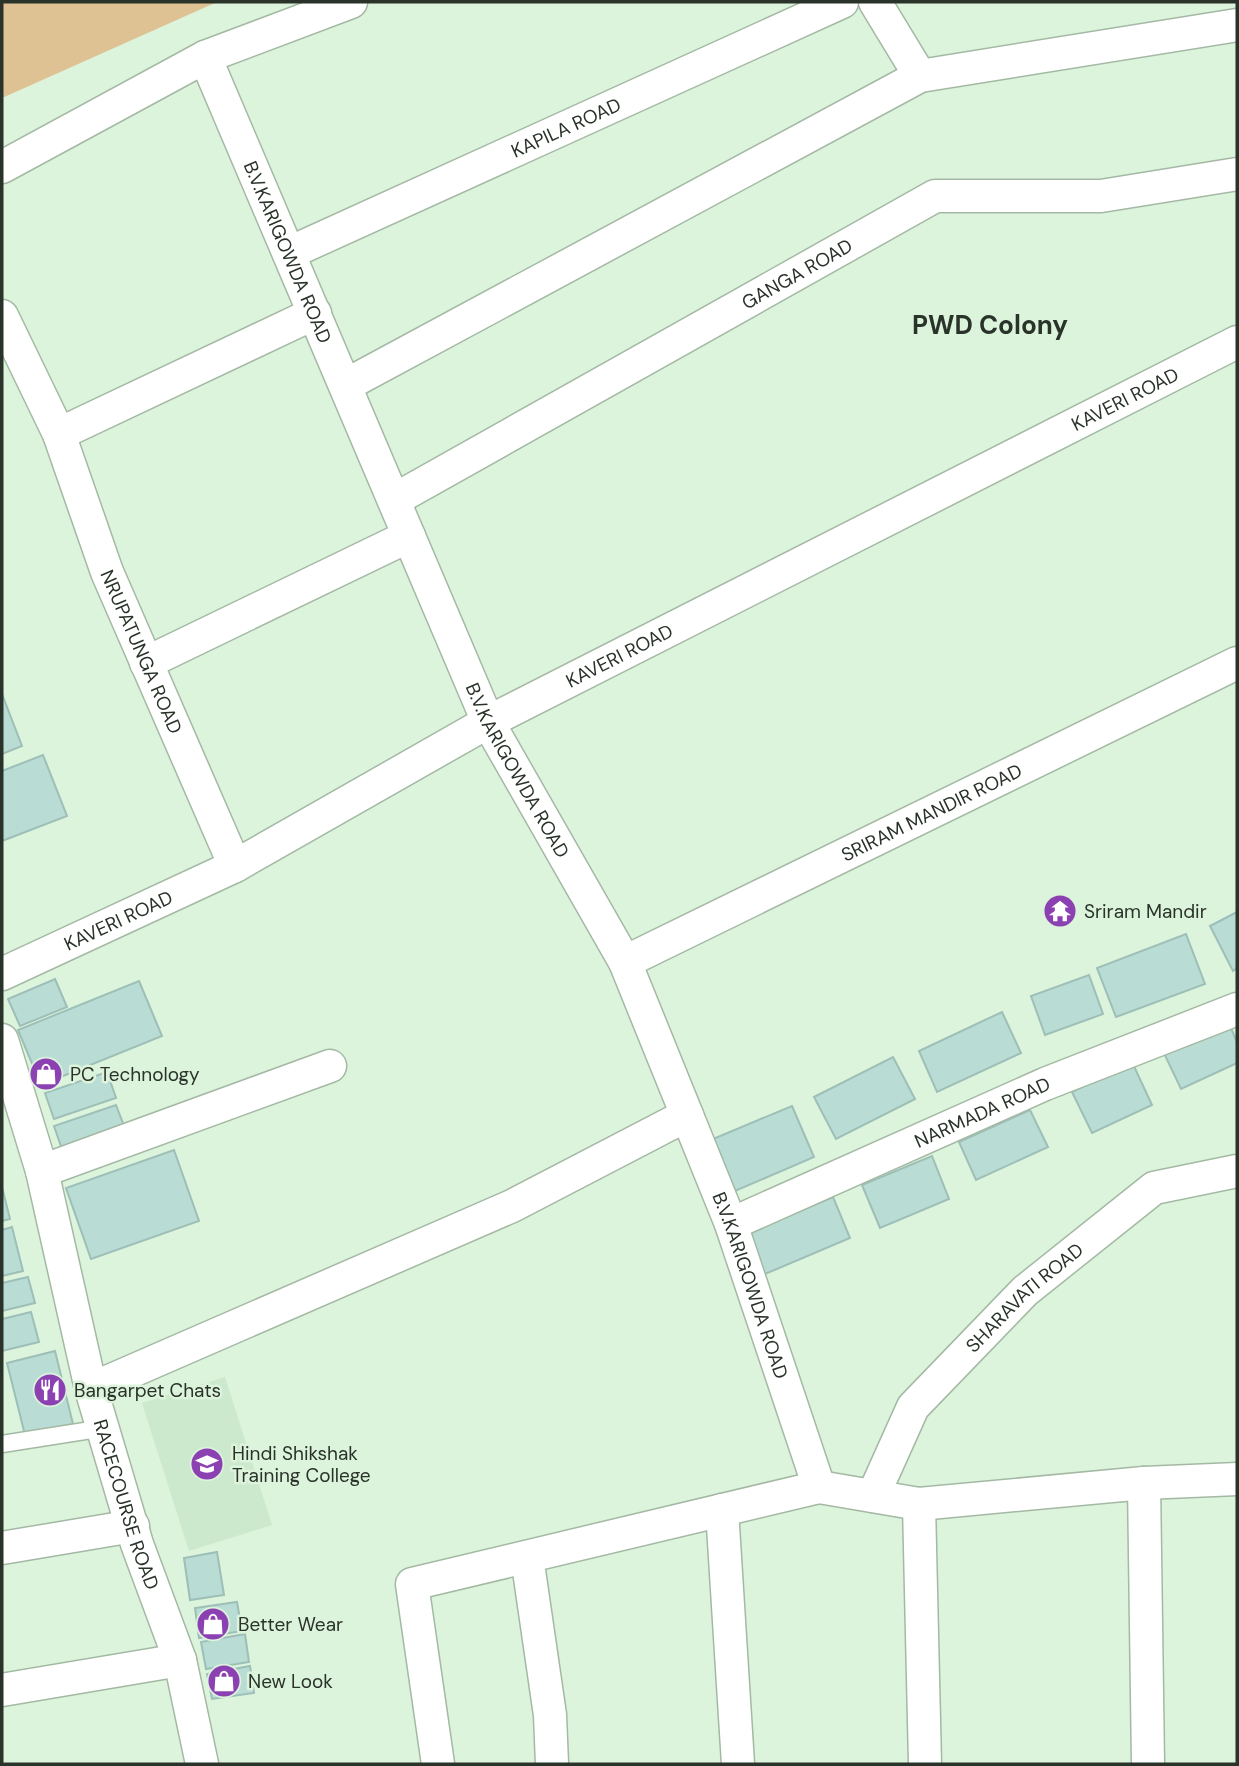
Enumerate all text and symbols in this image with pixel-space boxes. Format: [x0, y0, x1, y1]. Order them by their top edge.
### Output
street label: KAPILA ROAD [507, 92, 625, 164]
street label: B.V.KARIGOWDA ROAD [238, 157, 337, 347]
street label: GANGA ROAD [737, 233, 857, 315]
district label: PWD Colony [912, 308, 1068, 342]
street label: KAVERI ROAD [1067, 362, 1183, 437]
street label: NRUPATUNGA ROAD [95, 566, 188, 738]
street label: KAVERI ROAD [562, 618, 677, 694]
street label: B.V.KARIGOWDA ROAD [460, 679, 575, 862]
street label: SRIRAM MANDIR ROAD [837, 758, 1026, 867]
street label: KAVERI ROAD [60, 885, 177, 957]
temple icon: Sriram Mandir [1041, 892, 1079, 930]
place label: Sriram Mandir [1084, 899, 1207, 924]
shop icon: PC Technology [27, 1055, 65, 1093]
place label: PC Technology [70, 1062, 200, 1087]
street label: NARMADA ROAD [910, 1071, 1054, 1154]
street label: B.V.KARIGOWDA ROAD [706, 1188, 794, 1382]
street label: SHARAVATI ROAD [960, 1237, 1089, 1358]
restaurant icon: Bangarpet Chats [31, 1371, 69, 1409]
place label: Bangarpet Chats [74, 1378, 221, 1403]
street label: RACECOURSE ROAD [88, 1416, 165, 1593]
place label: Hindi Shikshak Training College [232, 1441, 371, 1488]
school or university icon: Hindi Shikshak Training College [188, 1445, 226, 1483]
shop icon: Better Wear [194, 1605, 232, 1643]
place label: Better Wear [238, 1612, 343, 1637]
shop icon: New Look [205, 1662, 243, 1700]
place label: New Look [248, 1669, 333, 1694]

